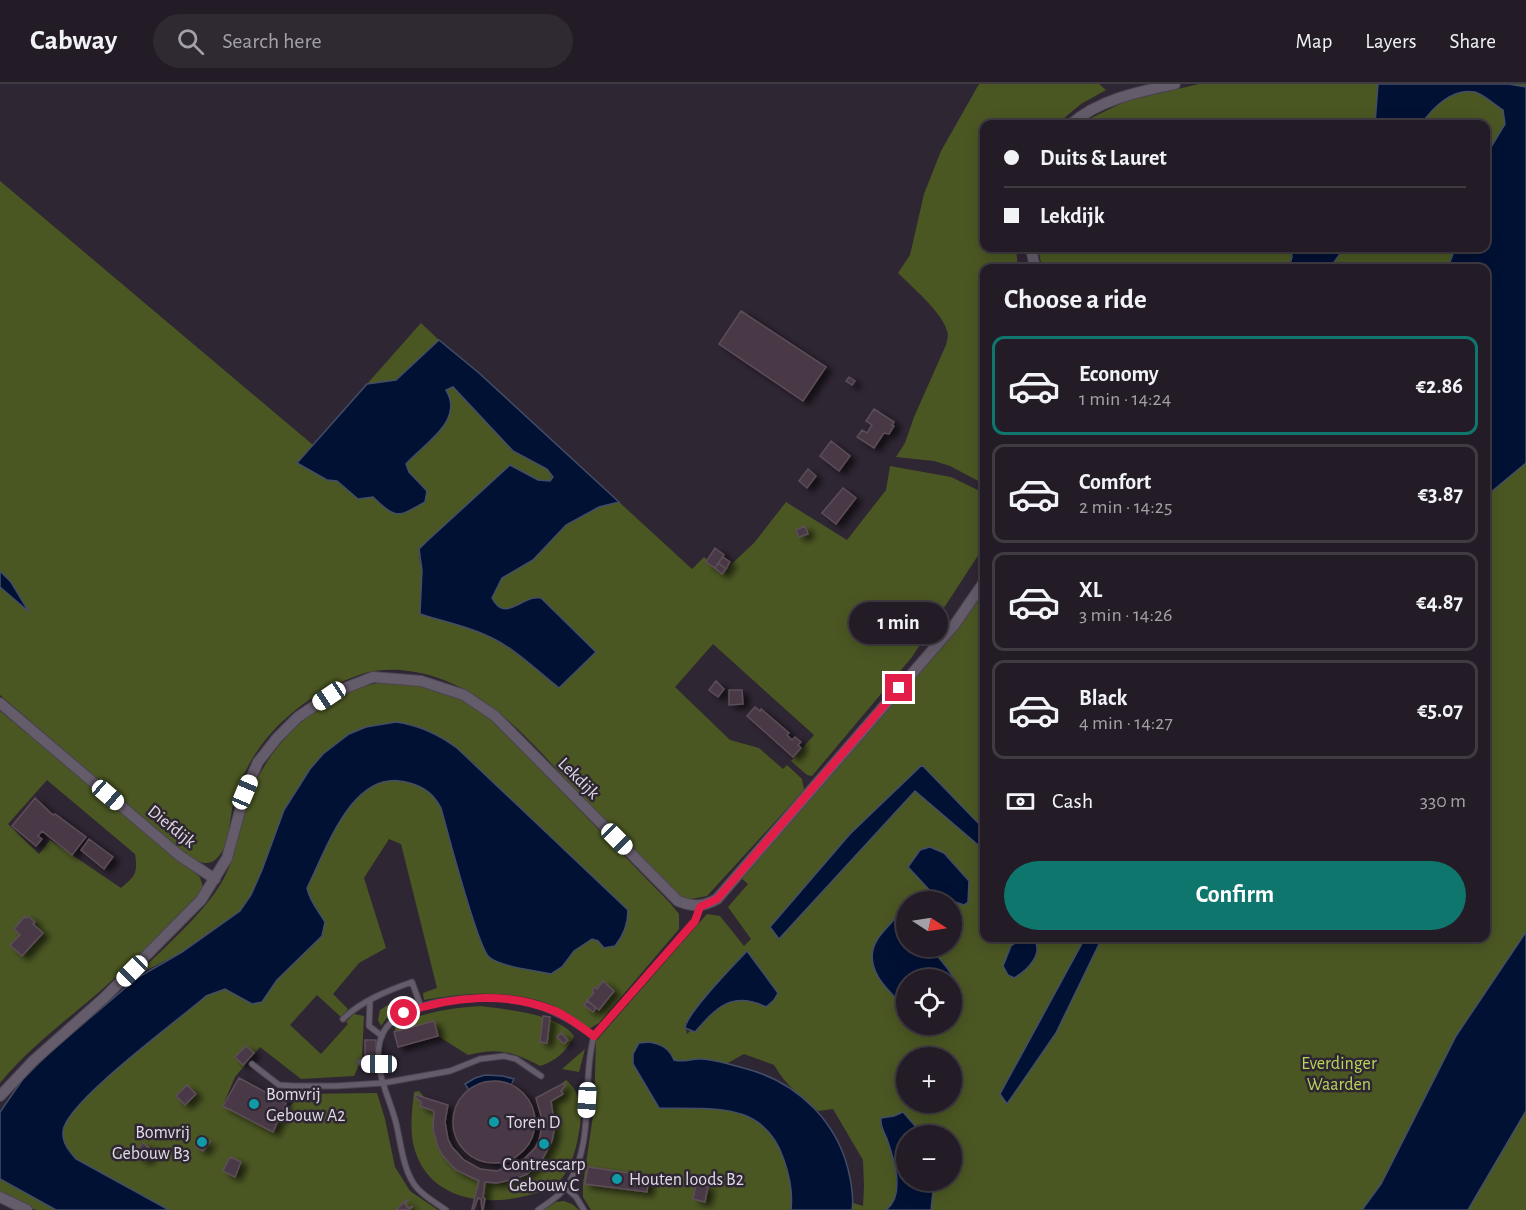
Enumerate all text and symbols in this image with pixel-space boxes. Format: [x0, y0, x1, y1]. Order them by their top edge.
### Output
search box [153, 14, 573, 68]
icon: search [174, 25, 207, 58]
text: Cabway [30, 27, 117, 55]
text: Search here [222, 30, 322, 52]
text: Map [1296, 31, 1332, 52]
text: Layers [1365, 31, 1416, 52]
text: Share [1449, 31, 1496, 52]
text: Duits & Lauret [1040, 147, 1167, 169]
text: Lekdijk [1040, 205, 1105, 227]
text: Choose a ride [1004, 286, 1147, 313]
icon: car [1007, 359, 1061, 413]
text: Economy [1079, 363, 1159, 385]
text: €2.86 [1416, 375, 1463, 397]
text: 1 min · 14:24 [1079, 389, 1171, 409]
icon: car [1007, 467, 1061, 521]
text: Comfort [1079, 471, 1151, 493]
text: €3.87 [1418, 483, 1463, 505]
text: 2 min · 14:25 [1079, 497, 1172, 517]
icon: car [1007, 575, 1061, 629]
text: XL [1079, 579, 1102, 601]
text: €4.87 [1416, 591, 1463, 613]
callout: 1 min [850, 601, 948, 643]
text: 3 min · 14:26 [1079, 605, 1172, 625]
text: 1 min [877, 613, 920, 633]
route end [885, 674, 912, 701]
car [309, 678, 349, 714]
icon: car [1007, 683, 1061, 737]
text: Black [1079, 687, 1127, 709]
text: €5.07 [1417, 699, 1463, 721]
text: 4 min · 14:27 [1079, 713, 1173, 733]
street label: Lekdijk [554, 755, 603, 803]
car [230, 772, 260, 812]
car [89, 776, 127, 814]
icon: cash [1004, 785, 1037, 818]
text: Cash [1052, 790, 1093, 812]
text: 330 m [1420, 791, 1466, 811]
street label: Diefdijk [144, 802, 199, 852]
car [598, 820, 636, 858]
button: Confirm [1004, 861, 1466, 930]
north arrow [896, 891, 962, 957]
map controls [896, 891, 962, 1191]
car [113, 952, 151, 990]
button: locate [896, 969, 962, 1035]
route start [390, 999, 417, 1026]
button: + [896, 1047, 962, 1113]
car [361, 1055, 397, 1073]
park label: Everdinger Waarden [1301, 1055, 1377, 1094]
car [577, 1082, 597, 1118]
place label: Bomvrij Gebouw A2 [266, 1086, 345, 1125]
marker: Bomvrij Gebouw A2 [247, 1097, 261, 1111]
place label: Toren D [506, 1114, 560, 1132]
marker: Toren D [487, 1115, 501, 1129]
place label: Bomvrij Gebouw B3 [112, 1124, 190, 1163]
button: − [896, 1125, 962, 1191]
marker: Bomvrij Gebouw B3 [195, 1135, 209, 1149]
marker: Contrescarp Gebouw C [537, 1137, 551, 1151]
place label: Contrescarp Gebouw C [502, 1156, 586, 1195]
place label: Houten loods B2 [629, 1171, 744, 1189]
marker: Houten loods B2 [610, 1172, 624, 1186]

